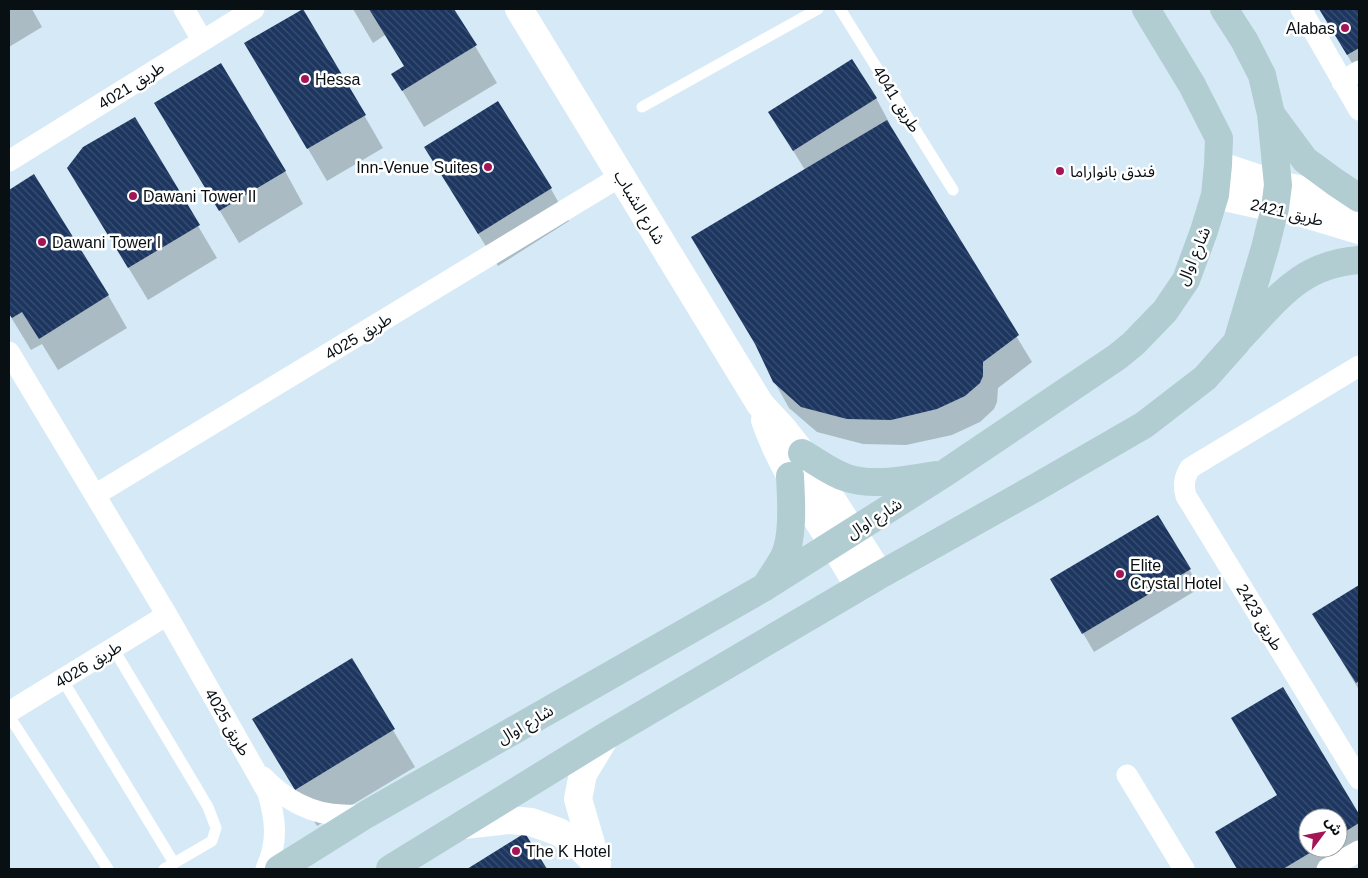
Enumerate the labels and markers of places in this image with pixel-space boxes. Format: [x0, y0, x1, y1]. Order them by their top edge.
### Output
place label: Alabas [1286, 20, 1335, 37]
marker: Alabas [1339, 22, 1351, 34]
place label: Hessa [315, 71, 360, 88]
marker: Hessa [299, 73, 311, 85]
place label: Inn-Venue Suites [356, 159, 478, 176]
marker: Inn-Venue Suites [482, 161, 494, 173]
place label: فندق بانواراما [1070, 163, 1155, 181]
marker: فندق بانواراما [1054, 165, 1066, 177]
place label: Dawani Tower II [143, 188, 257, 205]
marker: Dawani Tower II [127, 190, 139, 202]
place label: Dawani Tower I [52, 234, 161, 251]
marker: Dawani Tower I [36, 236, 48, 248]
place label: Elite Crystal Hotel [1130, 557, 1222, 592]
marker: Elite Crystal Hotel [1114, 568, 1126, 580]
place label: The K Hotel [526, 843, 610, 860]
marker: The K Hotel [510, 845, 522, 857]

